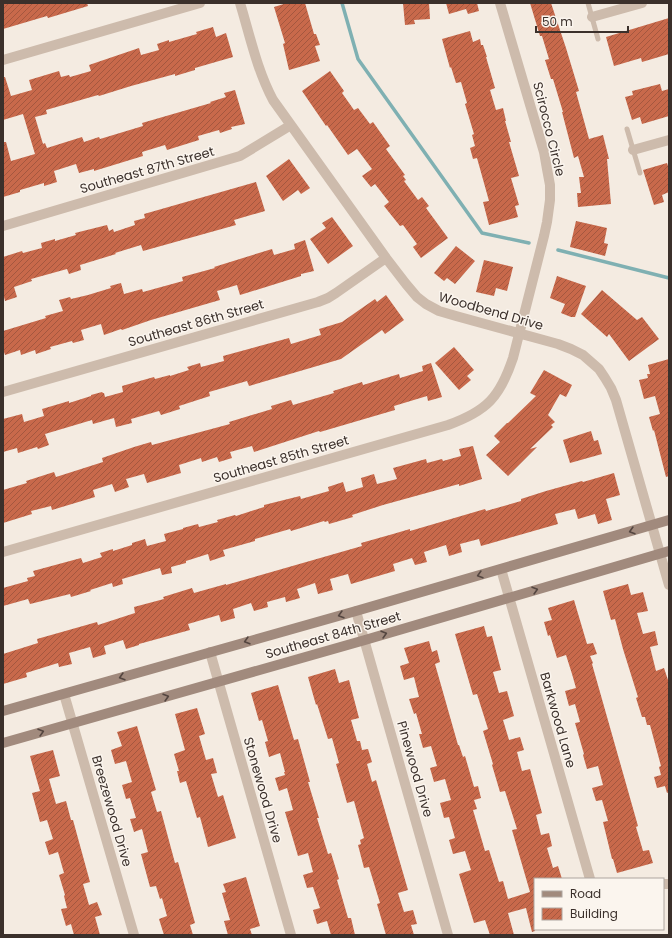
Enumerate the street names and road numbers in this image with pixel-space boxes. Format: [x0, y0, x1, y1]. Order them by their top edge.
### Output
street label: Scirocco Circle [528, 80, 570, 178]
street label: Southeast 87th Street [78, 142, 217, 198]
street label: Woodbend Drive [436, 287, 546, 335]
street label: Southeast 86th Street [126, 294, 266, 351]
street label: Southeast 85th Street [211, 430, 351, 487]
street label: Southeast 84th Street [263, 606, 403, 663]
street label: Barkwood Lane [535, 670, 581, 770]
street label: Pinewood Drive [392, 719, 438, 819]
street label: Stonewood Drive [239, 735, 287, 845]
street label: Breezewood Drive [87, 753, 137, 869]

